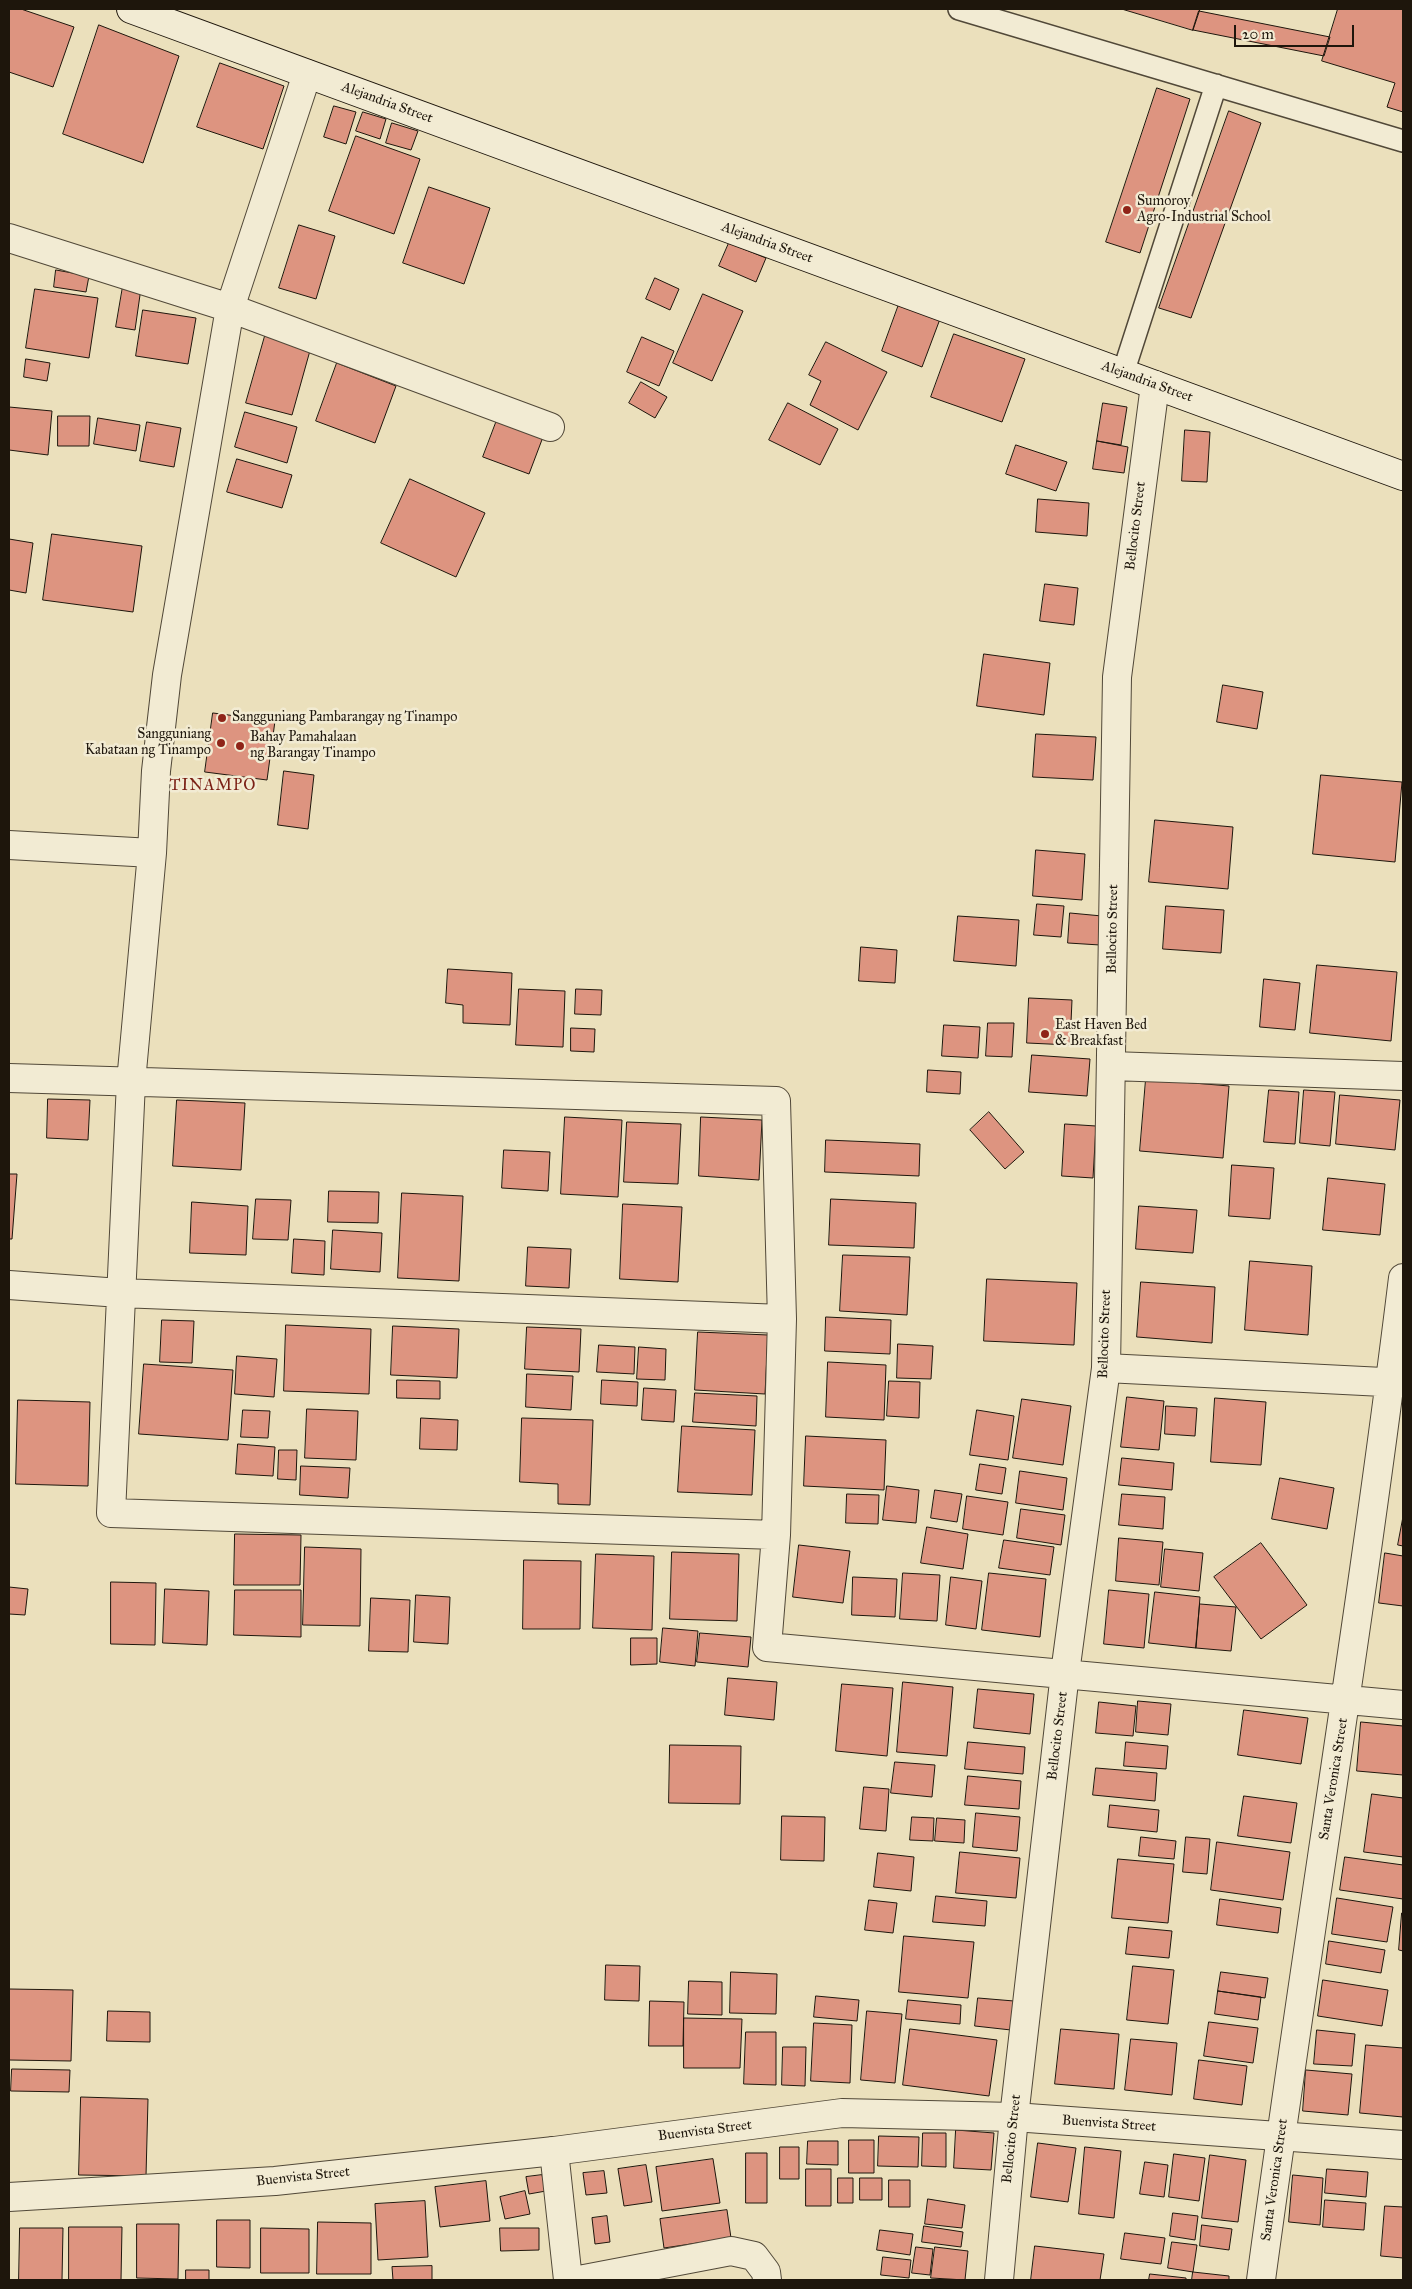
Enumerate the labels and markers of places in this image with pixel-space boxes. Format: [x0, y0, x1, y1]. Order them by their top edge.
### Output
place label: Sumoroy Agro-Industrial School [1137, 194, 1271, 226]
marker: Sumoroy Agro-Industrial School [1121, 204, 1133, 216]
place label: Sangguniang Pambarangay ng Tinampo [232, 710, 457, 726]
marker: Sangguniang Pambarangay ng Tinampo [216, 712, 228, 724]
place label: Sangguniang Kabataan ng Tinampo [85, 727, 211, 760]
place label: Bahay Pamahalaan ng Barangay Tinampo [250, 730, 376, 762]
marker: Sangguniang Kabataan ng Tinampo [215, 737, 227, 749]
marker: Bahay Pamahalaan ng Barangay Tinampo [234, 740, 246, 752]
place label: East Haven Bed & Breakfast [1055, 1018, 1147, 1050]
marker: East Haven Bed & Breakfast [1039, 1028, 1051, 1040]

